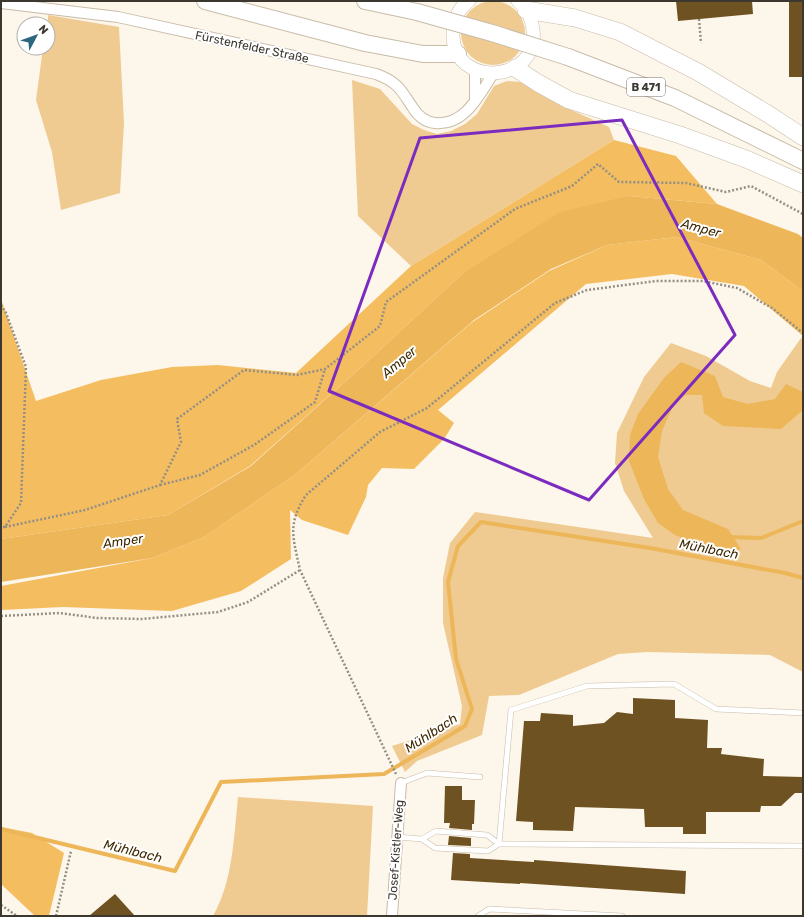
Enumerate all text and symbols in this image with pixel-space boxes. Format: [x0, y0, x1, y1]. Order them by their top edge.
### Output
north arrow [16, 16, 56, 56]
text: N [36, 23, 51, 37]
street label: Fürstenfelder Straße [194, 28, 310, 66]
road number: B 471 [627, 78, 665, 96]
water label: Amper [679, 215, 723, 241]
water label: Amper [378, 343, 420, 381]
water label: Amper [101, 531, 145, 551]
water label: Mühlbach [678, 536, 740, 562]
water label: Mühlbach [402, 710, 460, 756]
street label: Josef-Kistler-Weg [386, 799, 406, 901]
water label: Mühlbach [102, 836, 164, 866]

